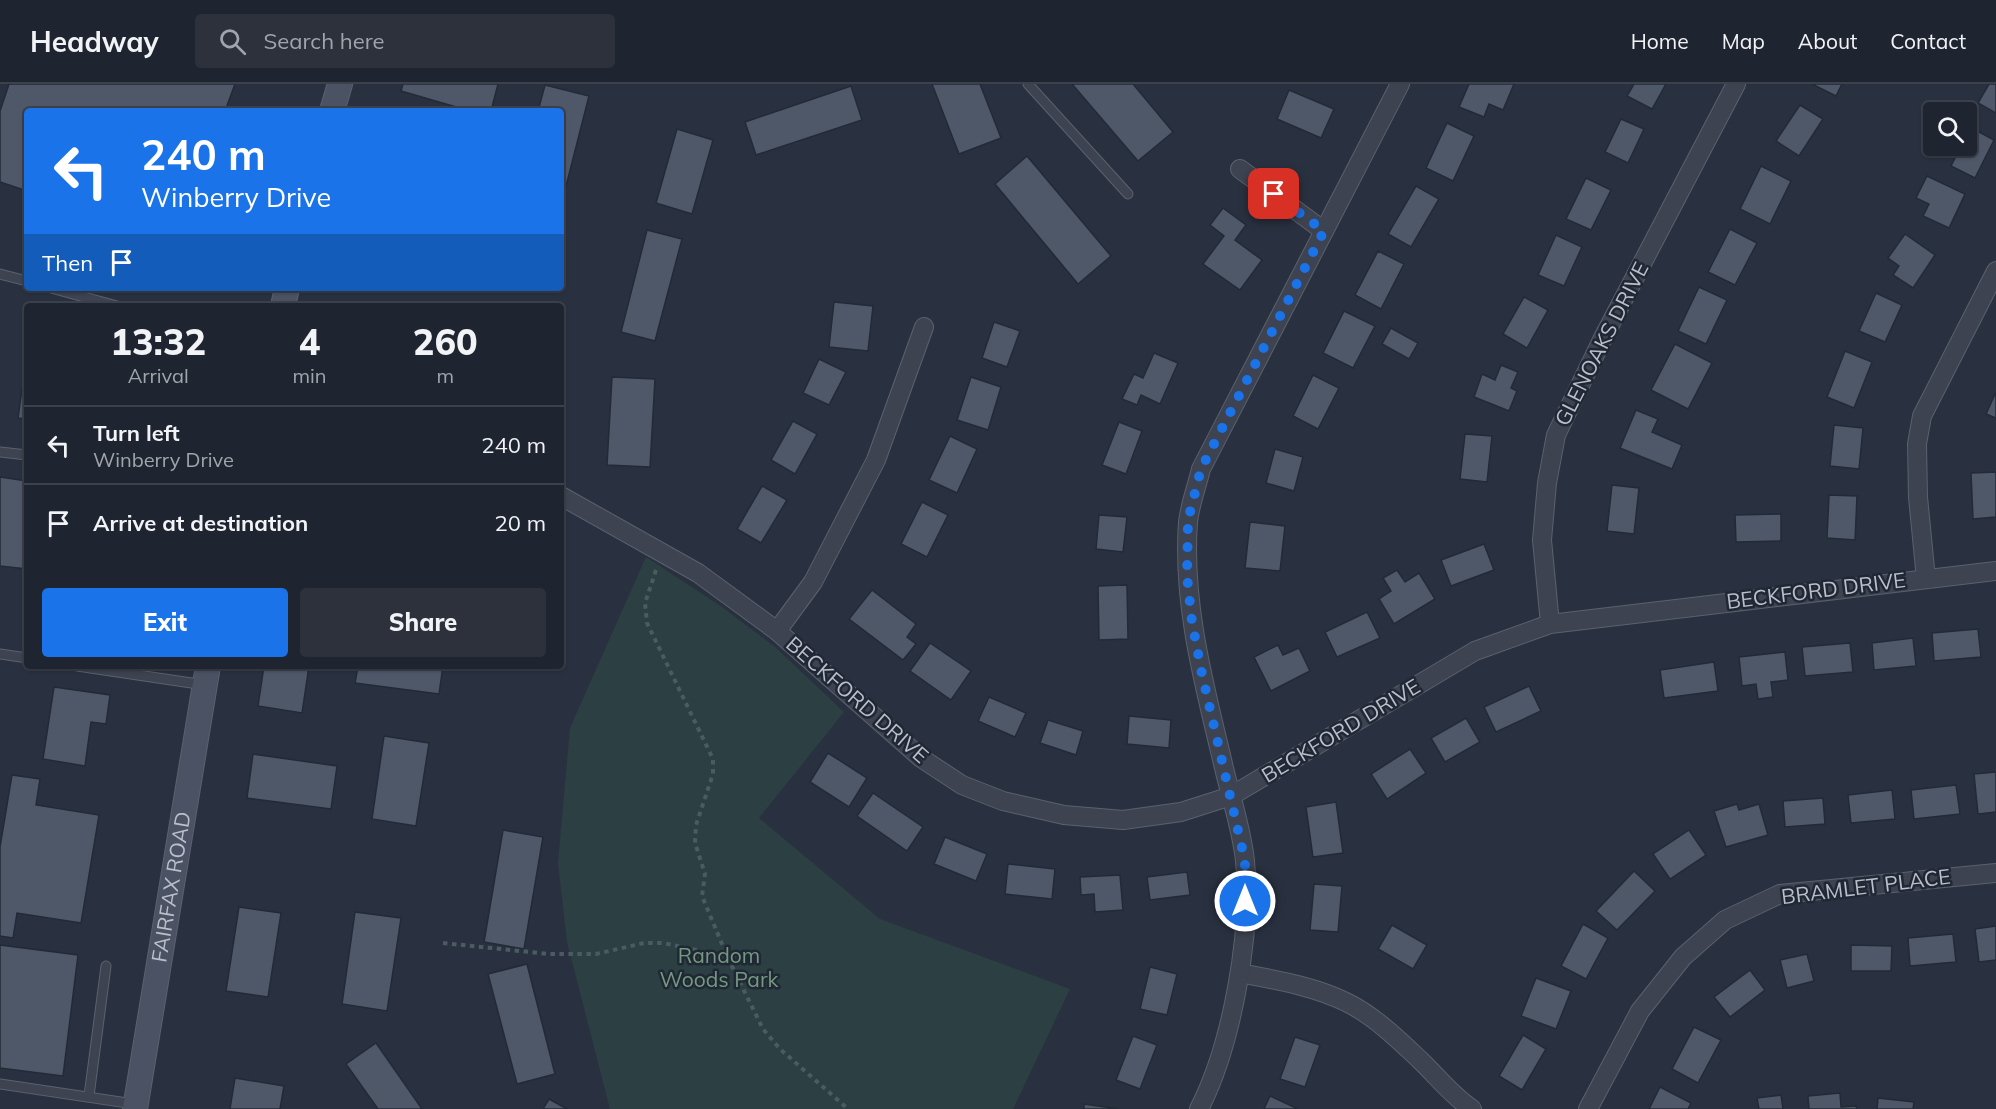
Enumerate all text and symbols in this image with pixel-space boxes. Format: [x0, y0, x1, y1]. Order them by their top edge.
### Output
search box [195, 14, 615, 68]
text: Headway [30, 24, 159, 59]
icon: search [216, 25, 249, 58]
text: Search here [264, 27, 385, 55]
text: Home [1631, 28, 1689, 54]
text: Map [1722, 28, 1765, 54]
text: About [1798, 28, 1857, 54]
text: Contact [1890, 28, 1966, 54]
map controls [1923, 102, 1977, 156]
button: search [1923, 102, 1977, 156]
text: 240 m [141, 128, 266, 181]
icon: left [42, 132, 120, 210]
pin [1248, 168, 1299, 219]
icon: arrive [1257, 177, 1290, 210]
text: Winberry Drive [141, 180, 331, 214]
icon: arrive [105, 246, 138, 279]
text: Then [42, 249, 93, 277]
street label: GLENOAKS DRIVE [1549, 257, 1654, 430]
text: 13:32 [110, 319, 206, 364]
text: 4 [299, 319, 320, 364]
text: 260 [413, 319, 478, 364]
text: Arrival [128, 363, 189, 388]
text: min [292, 363, 327, 388]
text: m [436, 363, 454, 388]
text: Turn left [93, 419, 180, 447]
icon: left [42, 429, 75, 462]
text: 240 m [481, 431, 546, 459]
text: Winberry Drive [93, 447, 234, 472]
icon: arrive [42, 507, 75, 540]
text: Arrive at destination [93, 509, 308, 537]
text: 20 m [495, 509, 546, 537]
street label: BECKFORD DRIVE [1725, 566, 1907, 614]
button: Exit [42, 588, 288, 657]
button: Share [300, 588, 546, 657]
street label: BECKFORD DRIVE [781, 630, 934, 768]
street label: BECKFORD DRIVE [1257, 673, 1424, 788]
street label: FAIRFAX ROAD [145, 810, 196, 964]
street label: BRAMLET PLACE [1780, 863, 1952, 909]
position arrow [1213, 869, 1277, 933]
park label: Random Woods Park [660, 942, 779, 992]

